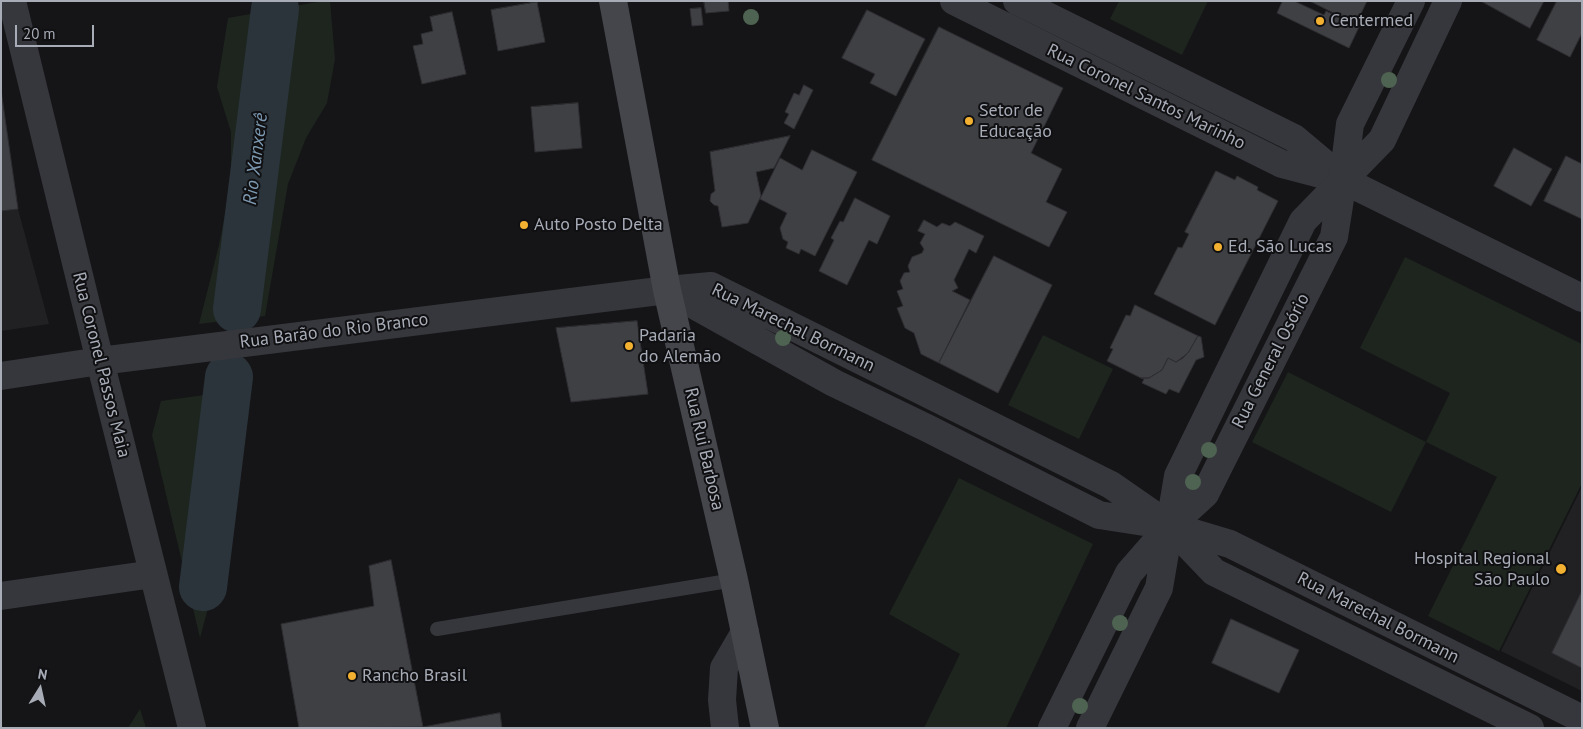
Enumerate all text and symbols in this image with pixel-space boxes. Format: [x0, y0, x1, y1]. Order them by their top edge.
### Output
place label: Centermed [1330, 10, 1413, 32]
scale bar [18, 15, 96, 47]
marker: Centermed [1314, 15, 1326, 27]
text: 20 m [23, 24, 56, 43]
street label: Rua Coronel Santos Marinho [1043, 40, 1249, 154]
place label: Setor de Educação [979, 100, 1052, 142]
water label: Rio Xanxerê [239, 112, 273, 206]
marker: Setor de Educação [963, 115, 975, 127]
place label: Auto Posto Delta [534, 214, 663, 236]
marker: Auto Posto Delta [518, 219, 530, 231]
place label: Ed. São Lucas [1228, 236, 1332, 258]
marker: Ed. São Lucas [1212, 241, 1224, 253]
street label: Rua Coronel Passos Maia [67, 270, 135, 460]
street label: Rua Marechal Bormann [708, 279, 878, 377]
street label: Rua General Osório [1228, 290, 1314, 432]
street label: Rua Barão do Rio Branco [238, 309, 430, 353]
place label: Padaria do Alemão [639, 325, 721, 368]
marker: Padaria do Alemão [623, 340, 635, 352]
street label: Rua Rui Barbosa [679, 386, 729, 512]
place label: Hospital Regional São Paulo [1414, 548, 1550, 590]
marker: Hospital Regional São Paulo [1554, 562, 1568, 576]
street label: Rua Marechal Bormann [1293, 568, 1463, 668]
north arrow [15, 664, 65, 714]
text: N [37, 665, 49, 684]
place label: Rancho Brasil [362, 665, 467, 687]
marker: Rancho Brasil [346, 670, 358, 682]

